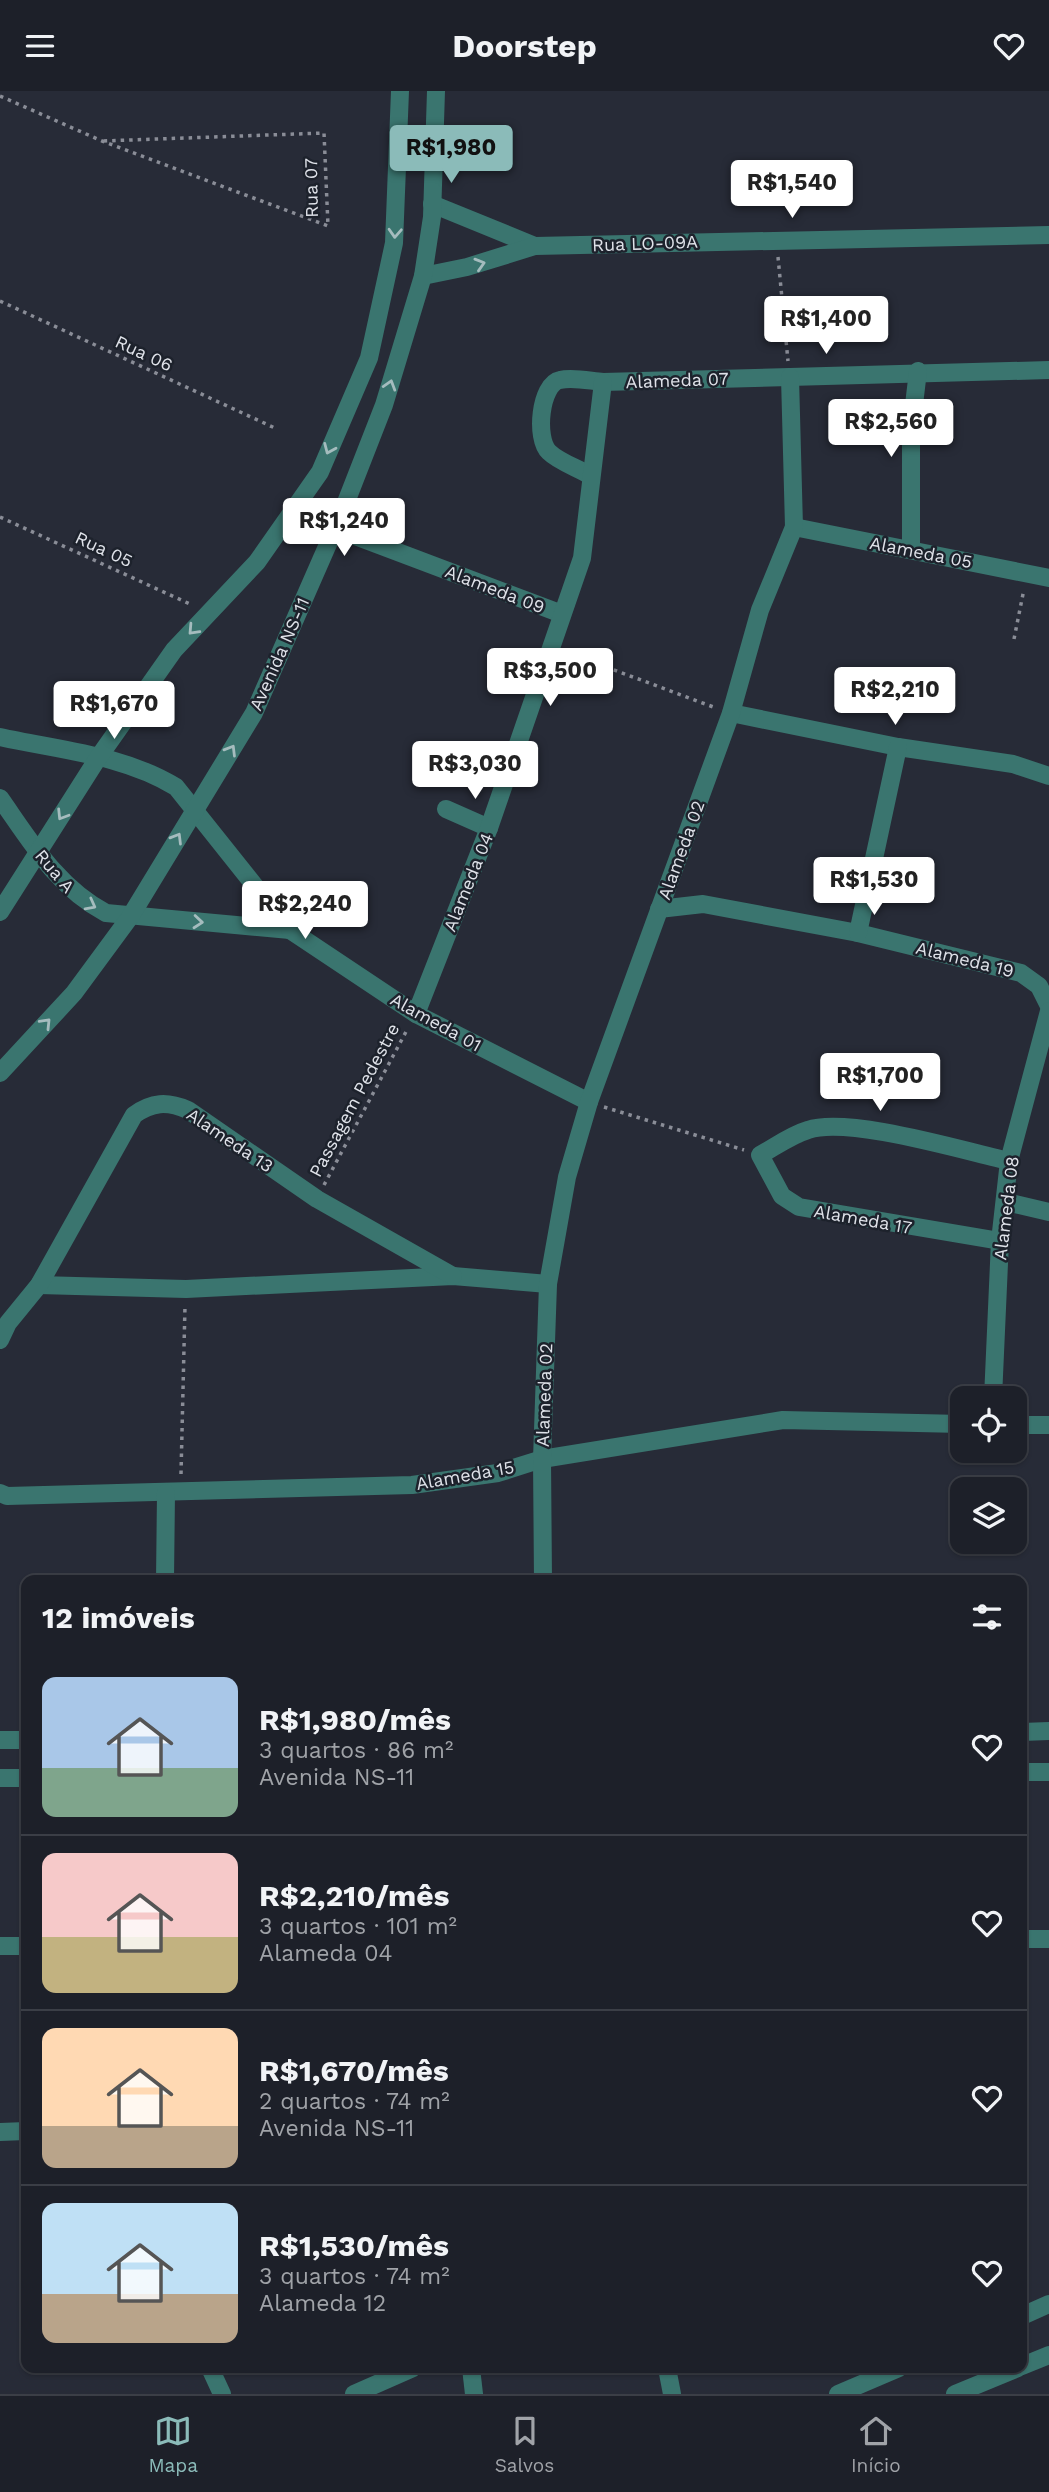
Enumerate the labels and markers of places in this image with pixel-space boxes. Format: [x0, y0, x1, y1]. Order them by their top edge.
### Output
pin: R$1,980 [386, 125, 516, 185]
pin: R$1,540 [727, 160, 857, 220]
pin: R$1,400 [761, 296, 891, 356]
pin: R$2,560 [826, 399, 956, 459]
pin: R$1,240 [279, 498, 409, 558]
pin: R$3,500 [485, 649, 615, 708]
pin: R$2,210 [830, 667, 960, 727]
pin: R$1,670 [49, 681, 179, 741]
pin: R$3,030 [410, 741, 540, 801]
pin: R$1,530 [809, 857, 939, 917]
pin: R$2,240 [240, 881, 370, 941]
pin: R$1,700 [815, 1053, 945, 1113]

